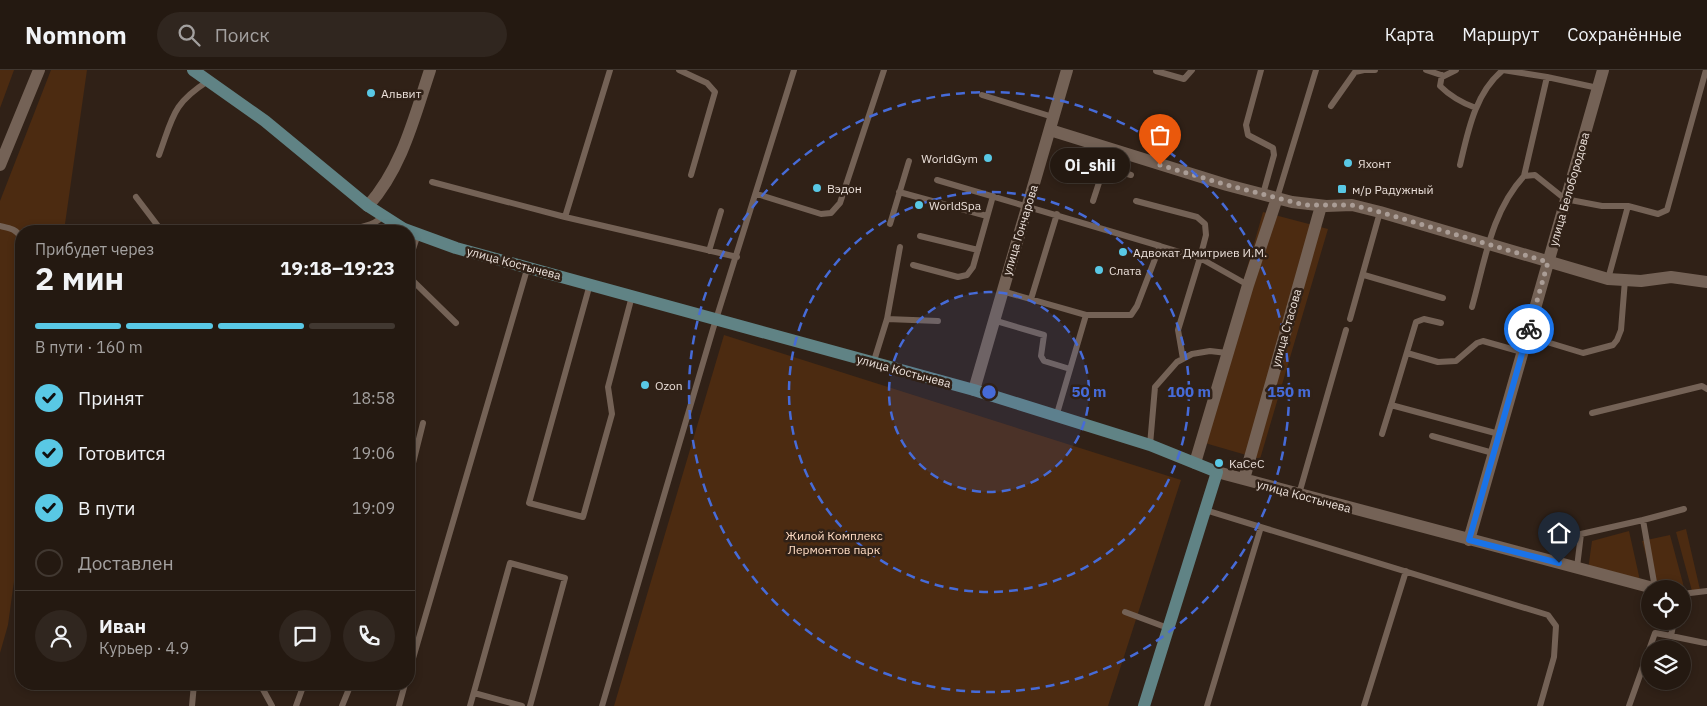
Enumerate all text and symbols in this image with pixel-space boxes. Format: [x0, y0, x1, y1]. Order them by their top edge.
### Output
search box [157, 12, 507, 57]
text: Nomnom [25, 19, 127, 51]
icon: search [175, 21, 203, 49]
text: Поиск [215, 23, 270, 47]
text: Карта [1385, 23, 1434, 46]
text: Маршрут [1462, 23, 1539, 46]
text: Сохранённые [1567, 23, 1682, 46]
place label: Альвит [381, 86, 422, 101]
marker: Альвит [365, 87, 377, 99]
pin [1139, 114, 1181, 165]
icon: bag [1146, 121, 1174, 149]
street label: улица Белобородова [1546, 130, 1593, 248]
callout: Oi_shii [1050, 148, 1130, 182]
place label: WorldGym [921, 151, 978, 166]
marker: WorldGym [982, 152, 994, 164]
text: Oi_shii [1064, 155, 1116, 175]
place label: Яхонт [1358, 156, 1391, 171]
marker: Яхонт [1342, 157, 1354, 169]
place label: Вэдон [827, 181, 862, 196]
marker: Вэдон [811, 182, 823, 194]
street label: улица Гончарова [999, 182, 1041, 277]
place label: м/р Радужный [1352, 182, 1434, 197]
marker: м/р Радужный [1336, 183, 1348, 195]
place label: WorldSpa [929, 198, 982, 213]
marker: WorldSpa [913, 199, 925, 211]
text: Прибудет через [35, 239, 154, 259]
street label: улица Костычева [465, 243, 563, 283]
place label: Адвокат Дмитриев И.М. [1133, 245, 1267, 260]
marker: Адвокат Дмитриев И.М. [1117, 246, 1129, 258]
text: 19:18–19:23 [280, 256, 395, 280]
text: 2 мин [35, 257, 124, 299]
place label: Слата [1109, 263, 1142, 278]
marker: Слата [1093, 264, 1105, 276]
street label: улица Стасова [1268, 286, 1305, 369]
courier [1504, 304, 1554, 354]
icon: bike [1515, 315, 1543, 343]
text: В пути · 160 m [35, 337, 143, 357]
street label: улица Костычева [855, 351, 953, 391]
place label: Ozon [655, 378, 682, 393]
marker: Ozon [639, 379, 651, 391]
text: 50 m [1072, 382, 1106, 401]
text: 100 m [1167, 382, 1211, 401]
text: 150 m [1267, 382, 1311, 401]
centre of rings [980, 383, 998, 401]
icon: check [35, 384, 63, 412]
text: Принят [78, 386, 144, 410]
text: 18:58 [352, 388, 395, 408]
icon: check [35, 439, 63, 467]
text: Готовится [78, 441, 166, 465]
text: 19:06 [352, 443, 395, 463]
place label: KaCeC [1229, 456, 1265, 471]
marker: KaCeC [1213, 457, 1225, 469]
street label: улица Костычева [1255, 476, 1353, 516]
icon: check [35, 494, 63, 522]
text: В пути [78, 496, 136, 520]
text: 19:09 [352, 498, 395, 518]
pin [1538, 512, 1580, 563]
icon: home [1545, 519, 1573, 547]
park label: Жилой Комплекс Лермонтов парк [785, 528, 883, 557]
text: Доставлен [78, 551, 174, 575]
map controls [1641, 580, 1691, 690]
button: locate [1641, 580, 1691, 630]
button: person [35, 610, 87, 662]
button: chat [279, 610, 331, 662]
button: phone [343, 610, 395, 662]
text: Иван [99, 614, 146, 638]
text: Курьер · 4.9 [99, 638, 189, 658]
button: layers [1641, 640, 1691, 690]

